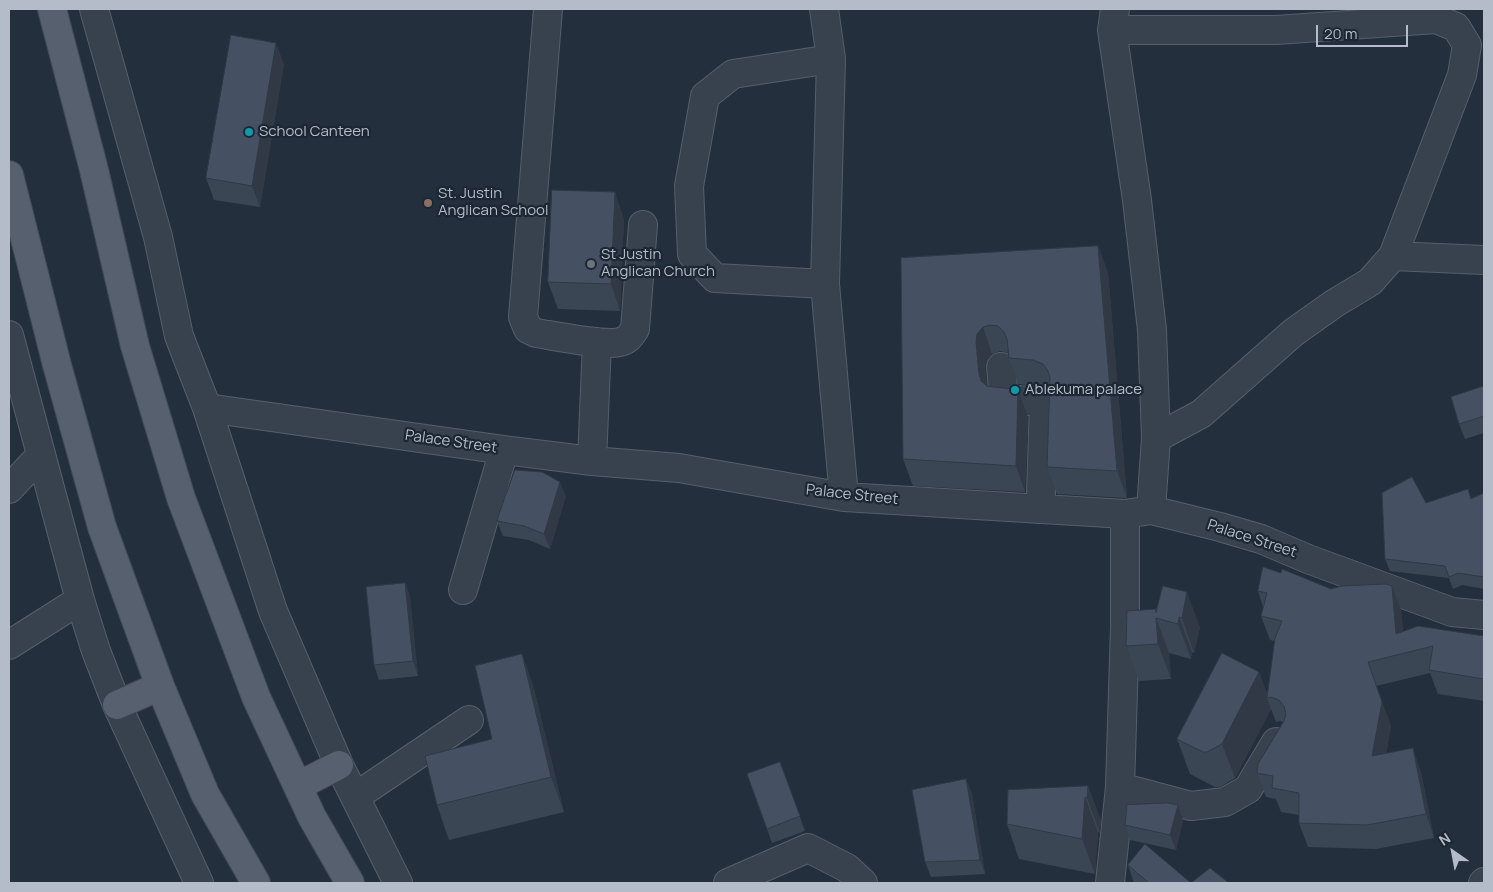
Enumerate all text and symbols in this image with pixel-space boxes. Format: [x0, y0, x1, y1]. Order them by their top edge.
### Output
scale bar [1318, 15, 1410, 47]
text: 20 m [1324, 23, 1357, 44]
place label: School Canteen [259, 123, 370, 141]
marker: School Canteen [243, 126, 255, 138]
place label: St. Justin Anglican School [438, 185, 548, 220]
marker: St. Justin Anglican School [422, 197, 434, 209]
place label: St Justin Anglican Church [601, 246, 715, 281]
marker: St Justin Anglican Church [585, 258, 597, 270]
place label: Ablekuma palace [1025, 381, 1142, 399]
marker: Ablekuma palace [1009, 384, 1021, 396]
street label: Palace Street [404, 427, 498, 457]
street label: Palace Street [805, 481, 899, 509]
street label: Palace Street [1205, 516, 1299, 562]
north arrow [1428, 827, 1478, 877]
text: N [1435, 828, 1454, 850]

